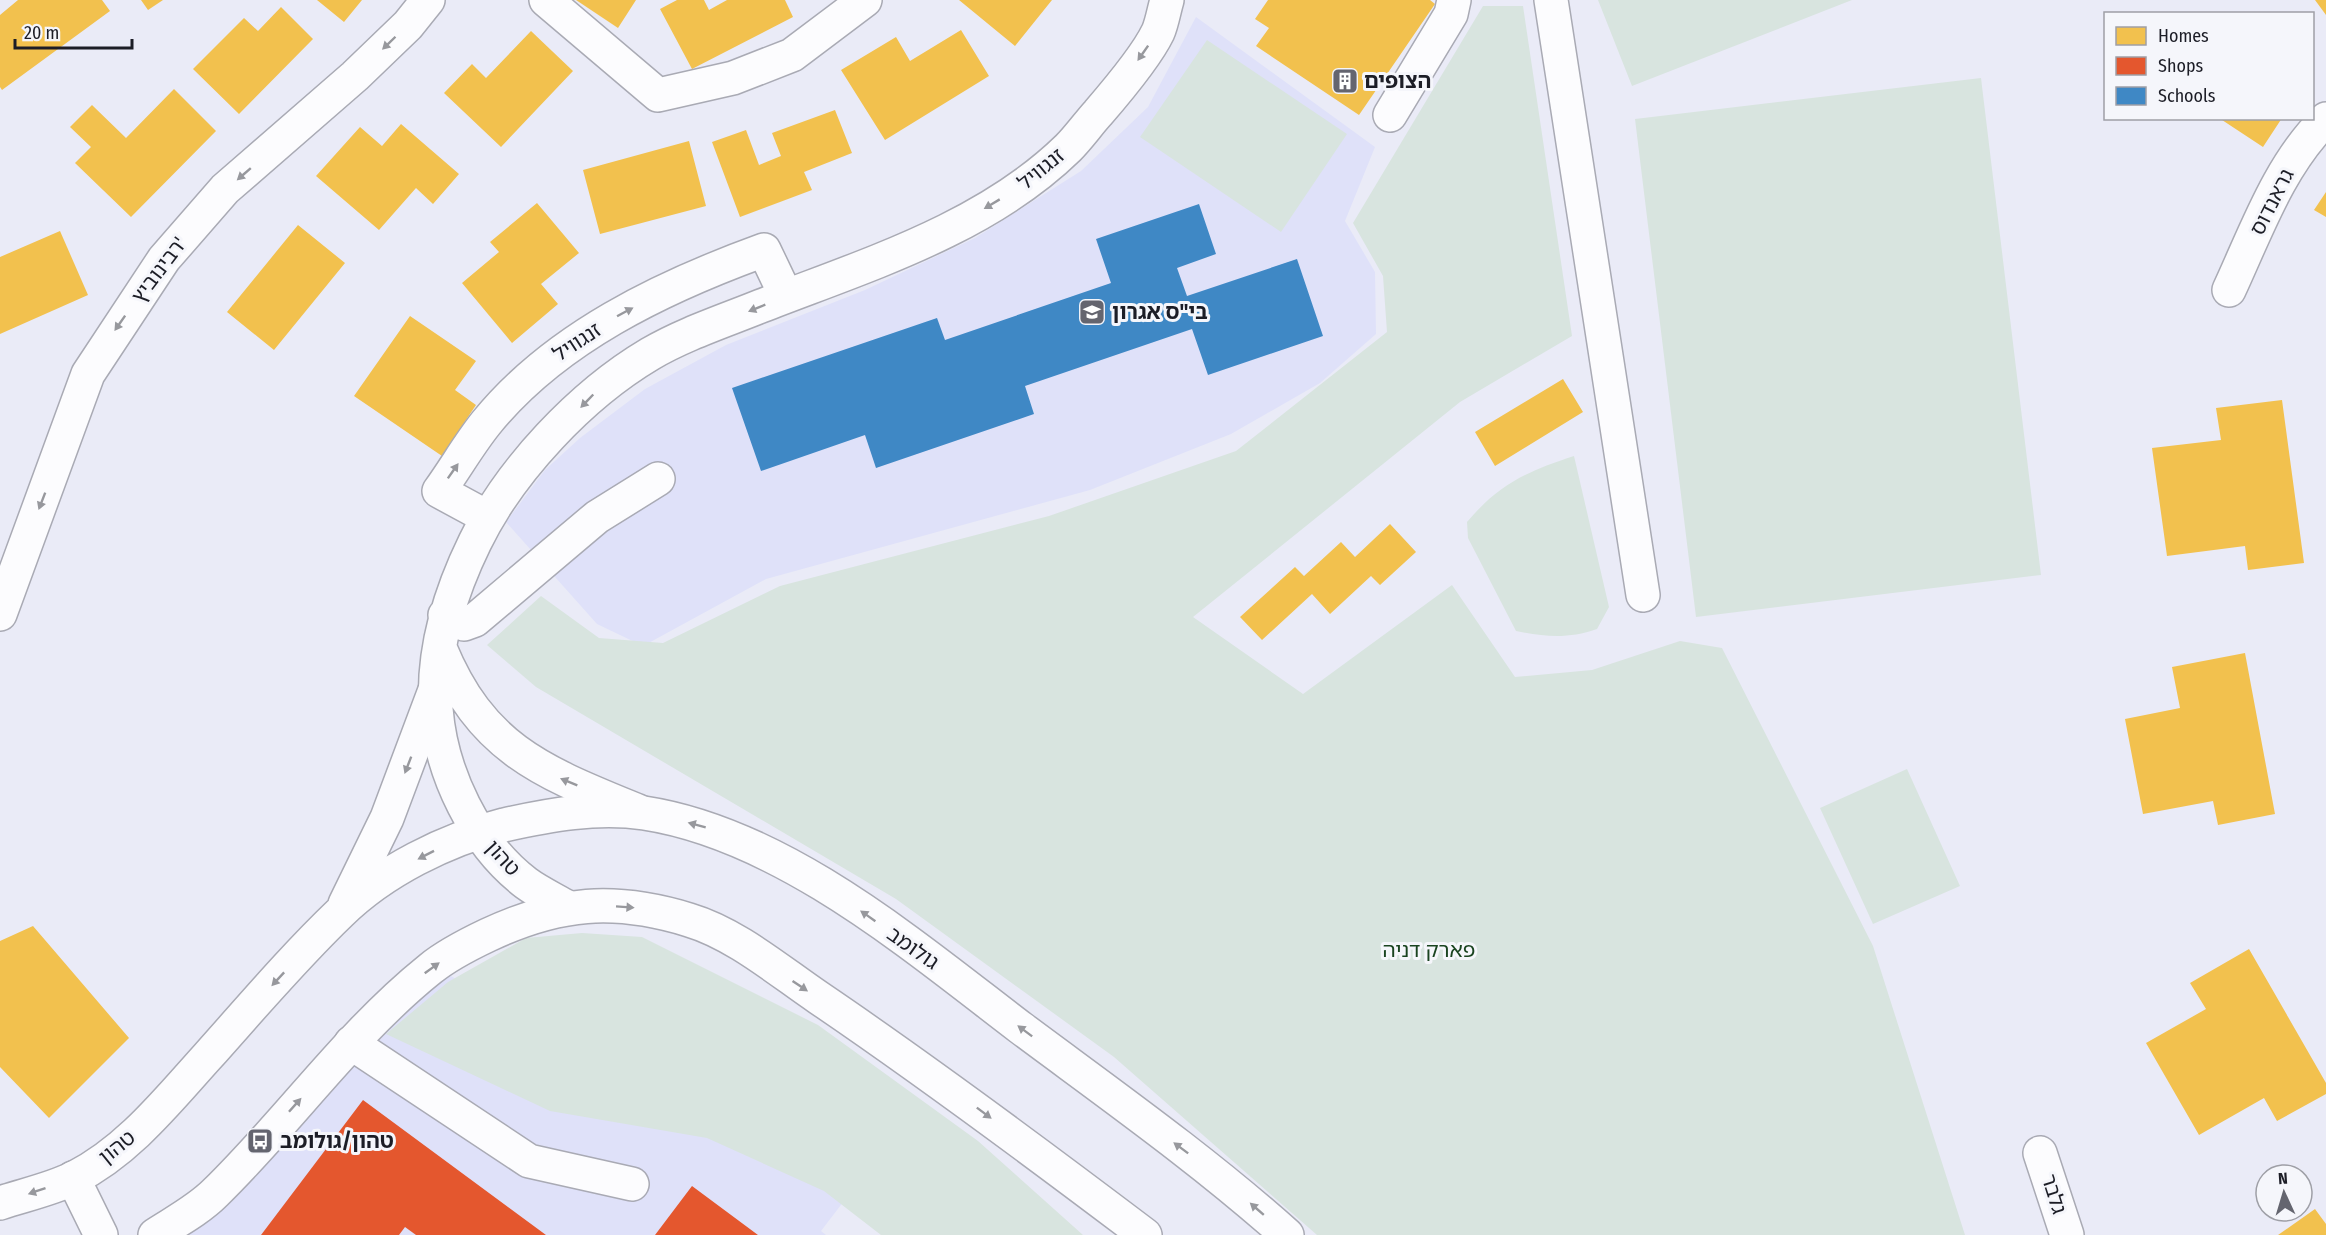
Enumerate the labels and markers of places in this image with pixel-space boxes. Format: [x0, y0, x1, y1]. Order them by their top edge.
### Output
building icon: הצופים [1330, 66, 1360, 96]
place label: הצופים [1364, 68, 1431, 94]
school or university icon: בי"ס אגרון [1077, 297, 1107, 327]
place label: בי"ס אגרון [1112, 299, 1208, 325]
bus stop icon: טהון/גולומב [245, 1126, 275, 1156]
place label: טהון/גולומב [280, 1128, 394, 1154]

